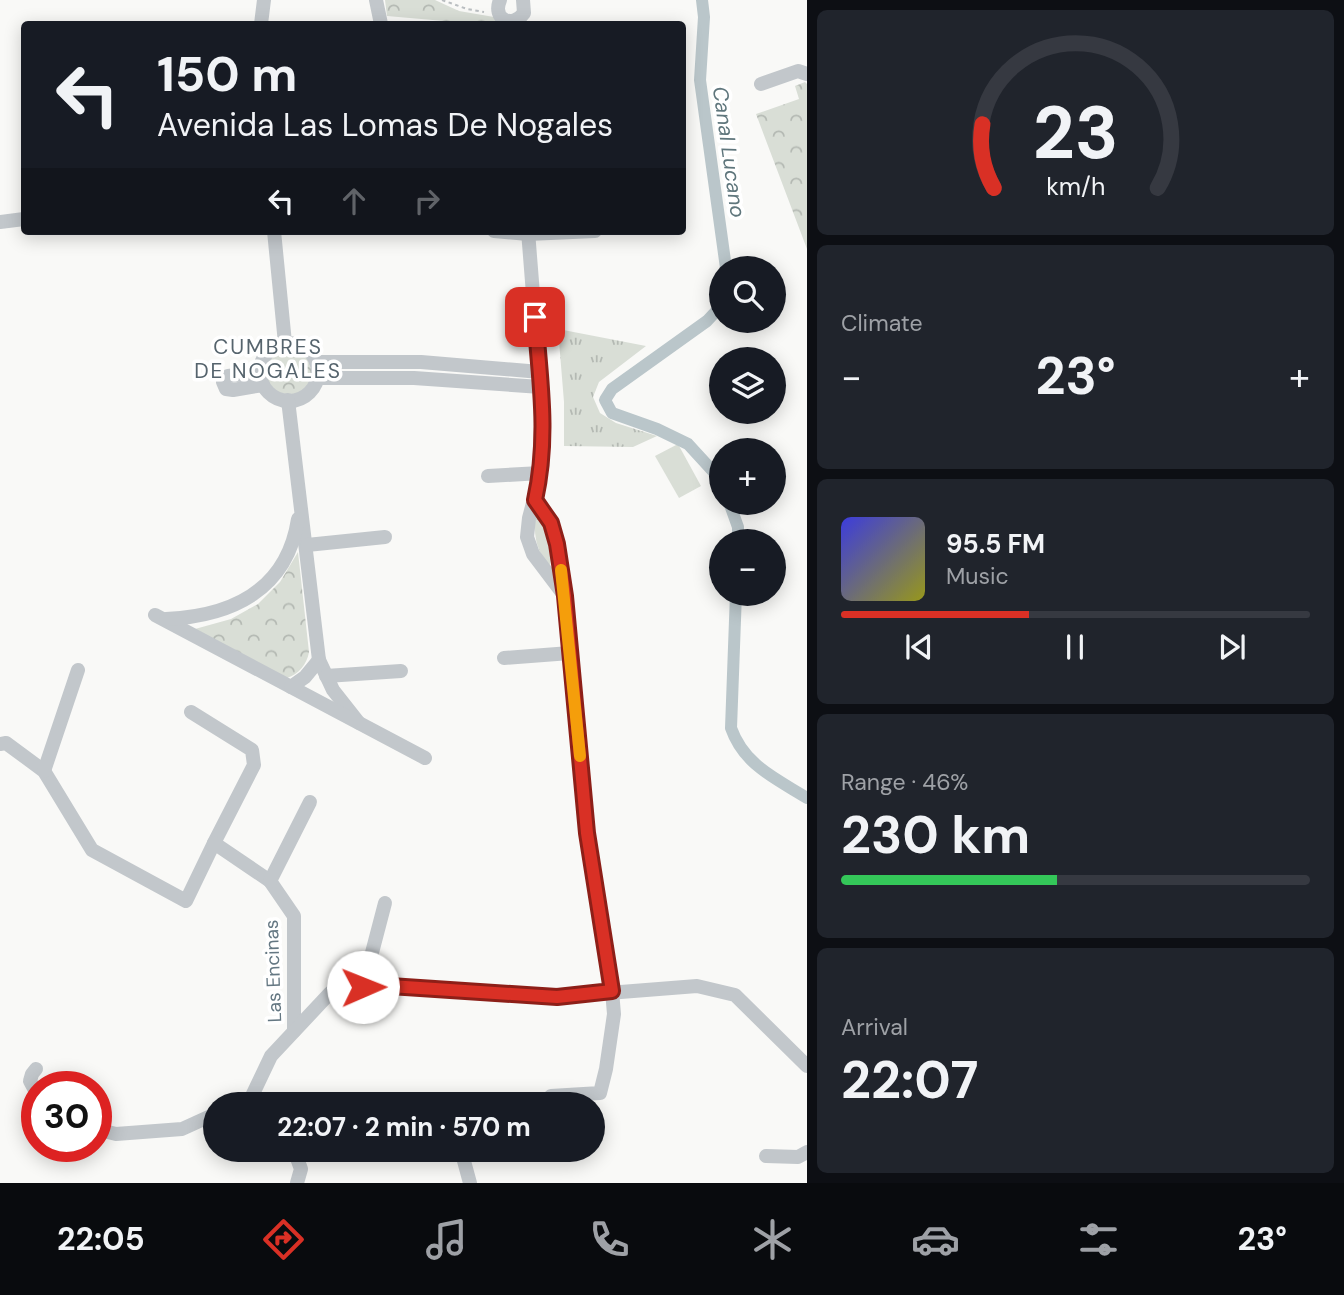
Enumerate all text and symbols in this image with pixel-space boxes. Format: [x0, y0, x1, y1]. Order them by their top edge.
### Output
text: 150 m [157, 42, 297, 106]
icon: left [42, 49, 133, 140]
water label: Canal Lucano [706, 85, 752, 219]
text: 23 [1033, 87, 1118, 182]
text: Avenida Las Lomas De Nogales [157, 104, 613, 146]
text: km/h [1046, 170, 1105, 203]
icon: left [262, 182, 300, 220]
icon: ahead [335, 182, 373, 220]
icon: right [408, 182, 446, 220]
map controls [709, 256, 786, 606]
button: search [709, 256, 786, 333]
pin [505, 287, 565, 347]
icon: arrive [516, 298, 554, 336]
text: Climate [841, 308, 923, 338]
district label: CUMBRES DE NOGALES [194, 333, 342, 385]
text: 23° [1035, 342, 1116, 410]
button: layers [709, 347, 786, 424]
text: − [841, 352, 862, 402]
text: + [1289, 352, 1310, 402]
button: + [709, 438, 786, 515]
text: 95.5 FM [946, 527, 1045, 561]
button: − [709, 529, 786, 606]
text: Music [946, 561, 1009, 591]
icon: previous [900, 628, 938, 666]
icon: pause [1056, 628, 1094, 666]
icon: next [1213, 628, 1251, 666]
text: Range · 46% [841, 767, 968, 797]
text: 230 km [841, 801, 1030, 869]
street label: Las Encinas [259, 919, 287, 1023]
position arrow [326, 950, 400, 1024]
text: Arrival [841, 1012, 908, 1042]
text: 22:07 [841, 1046, 978, 1114]
speed limit sign: 30 [21, 1071, 112, 1162]
text: 22:07 · 2 min · 570 m [277, 1110, 531, 1144]
icon: directions [259, 1215, 308, 1264]
icon: music [422, 1215, 471, 1264]
icon: phone [585, 1215, 634, 1264]
icon: climate [748, 1215, 797, 1264]
icon: car [911, 1215, 960, 1264]
icon: filters [1074, 1215, 1123, 1264]
text: 22:05 [57, 1218, 145, 1260]
text: 23° [1237, 1218, 1287, 1260]

